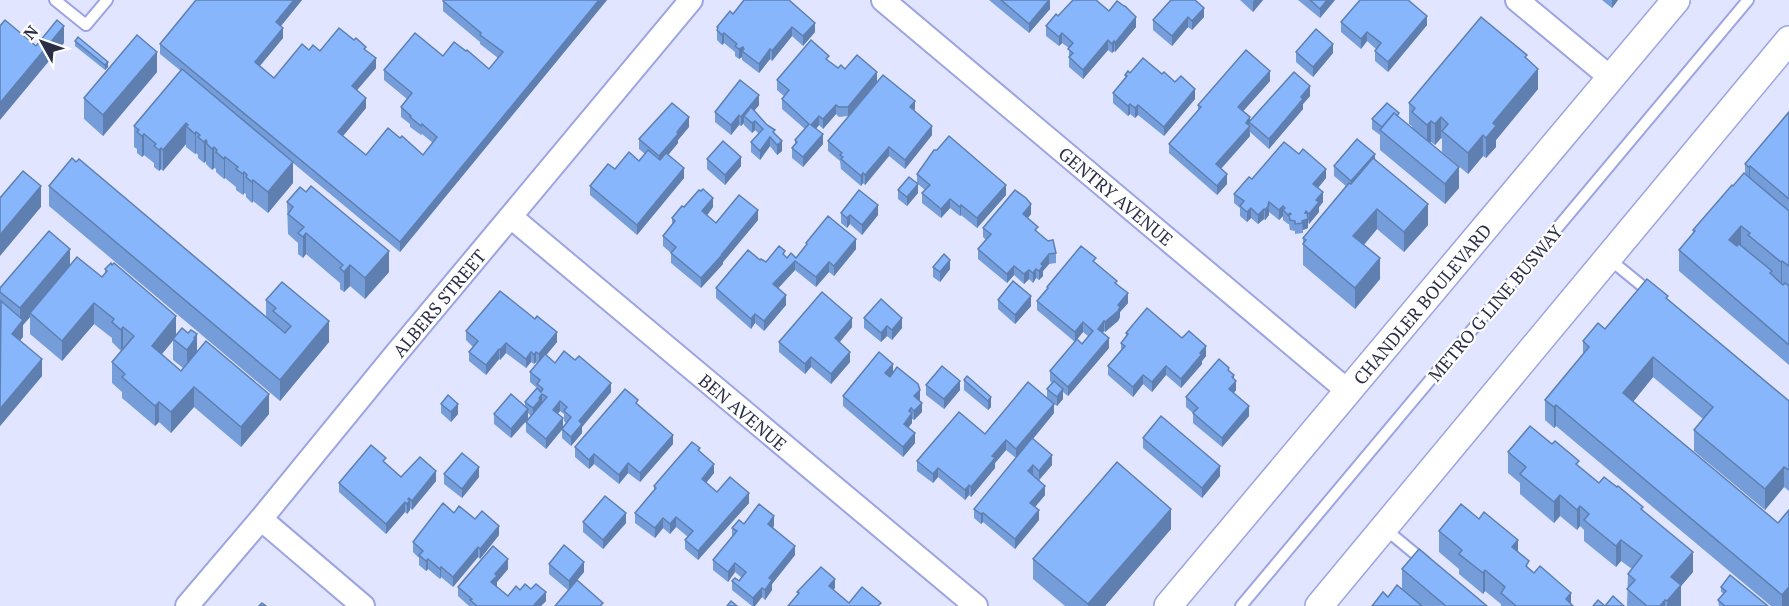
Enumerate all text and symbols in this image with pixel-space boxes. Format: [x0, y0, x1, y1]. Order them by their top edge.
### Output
north arrow [12, 12, 72, 72]
text: N [18, 21, 43, 44]
street label: GENTRY AVENUE [1054, 141, 1178, 251]
street label: CHANDLER BOULEVARD [1348, 219, 1496, 389]
street label: METRO G LINE BUSWAY [1422, 220, 1568, 386]
street label: ALBERS STREET [387, 244, 491, 362]
street label: BEN AVENUE [694, 368, 792, 456]

